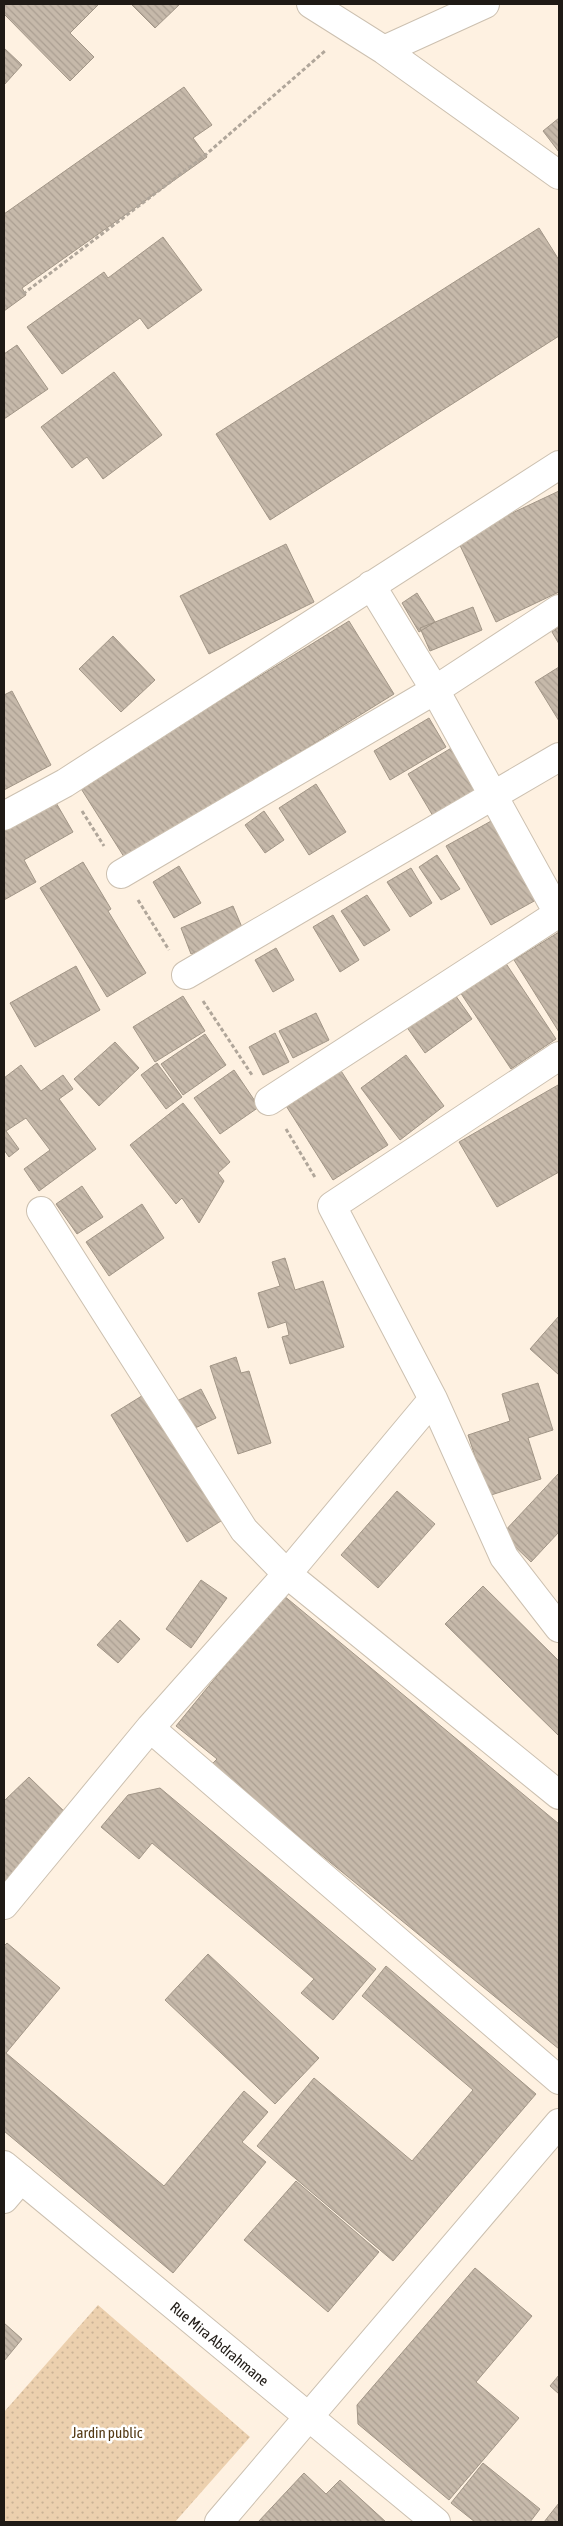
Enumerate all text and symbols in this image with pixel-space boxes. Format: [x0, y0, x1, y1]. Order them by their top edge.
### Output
street label: Rue Mira Abdrahmane [167, 2298, 273, 2389]
park label: Jardin public [72, 2424, 143, 2441]

